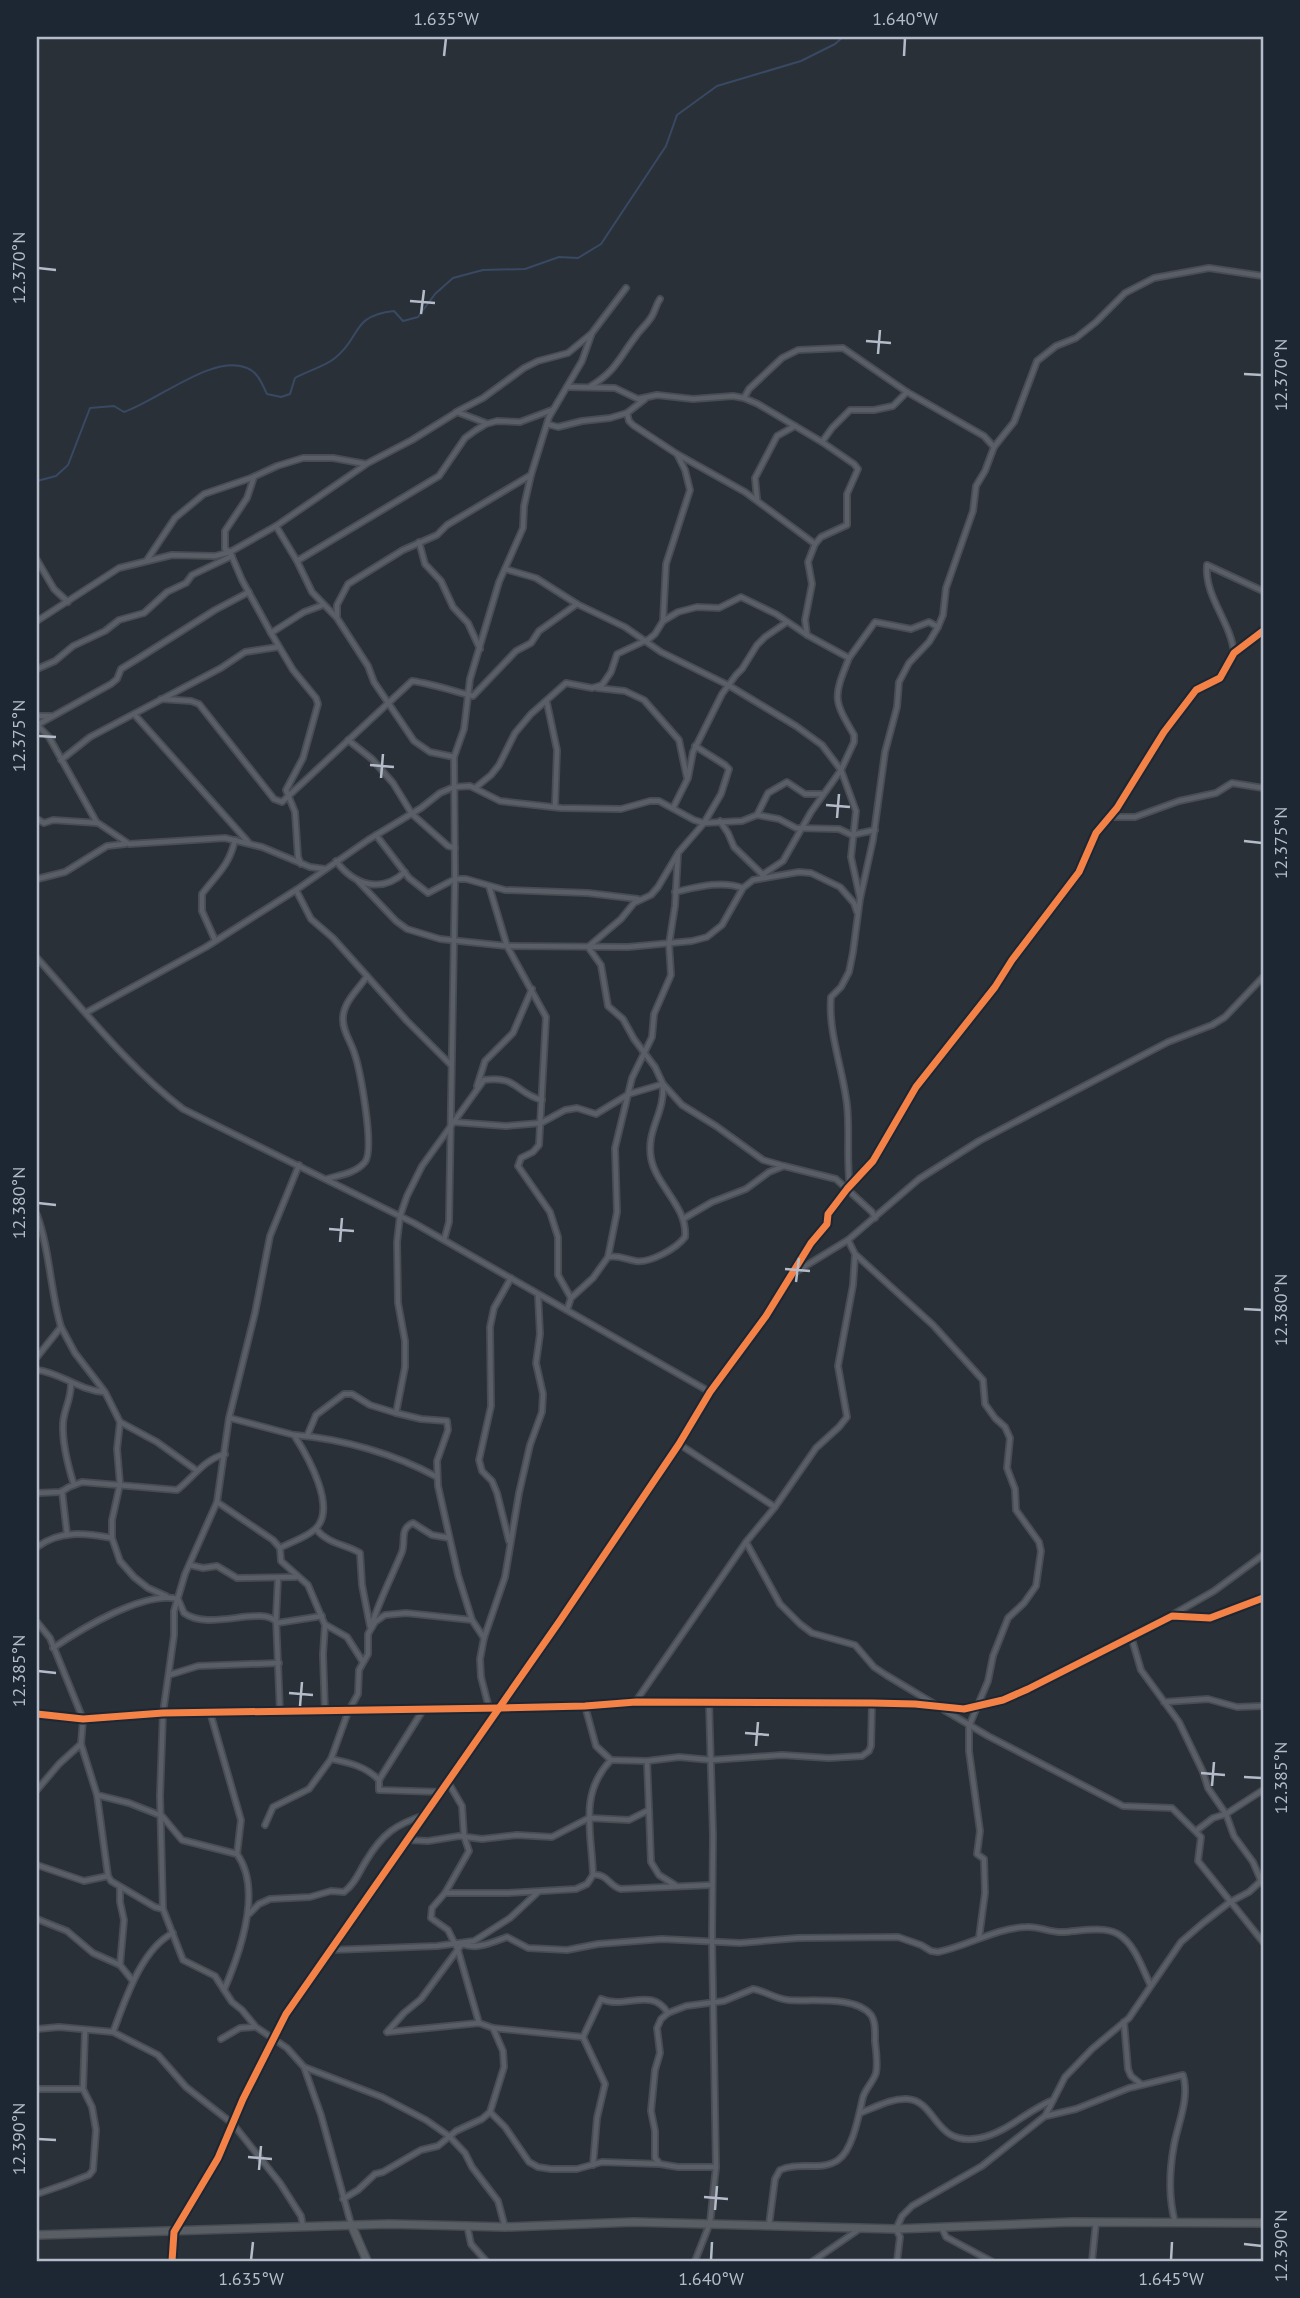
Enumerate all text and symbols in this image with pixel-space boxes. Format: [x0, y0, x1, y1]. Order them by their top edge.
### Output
text: 1.635°W [413, 7, 479, 30]
text: 1.640°W [872, 7, 938, 30]
text: 12.370°N [7, 232, 30, 304]
text: 12.370°N [1269, 339, 1292, 411]
text: 12.375°N [7, 700, 30, 772]
text: 12.375°N [1269, 807, 1292, 879]
text: 12.380°N [7, 1167, 30, 1239]
text: 12.380°N [1269, 1274, 1292, 1346]
text: 12.385°N [7, 1635, 30, 1707]
text: 12.385°N [1269, 1742, 1292, 1814]
text: 12.390°N [7, 2103, 30, 2175]
text: 12.390°N [1269, 2210, 1292, 2282]
text: 1.635°W [218, 2267, 284, 2290]
text: 1.640°W [678, 2267, 744, 2290]
text: 1.645°W [1138, 2267, 1204, 2290]

